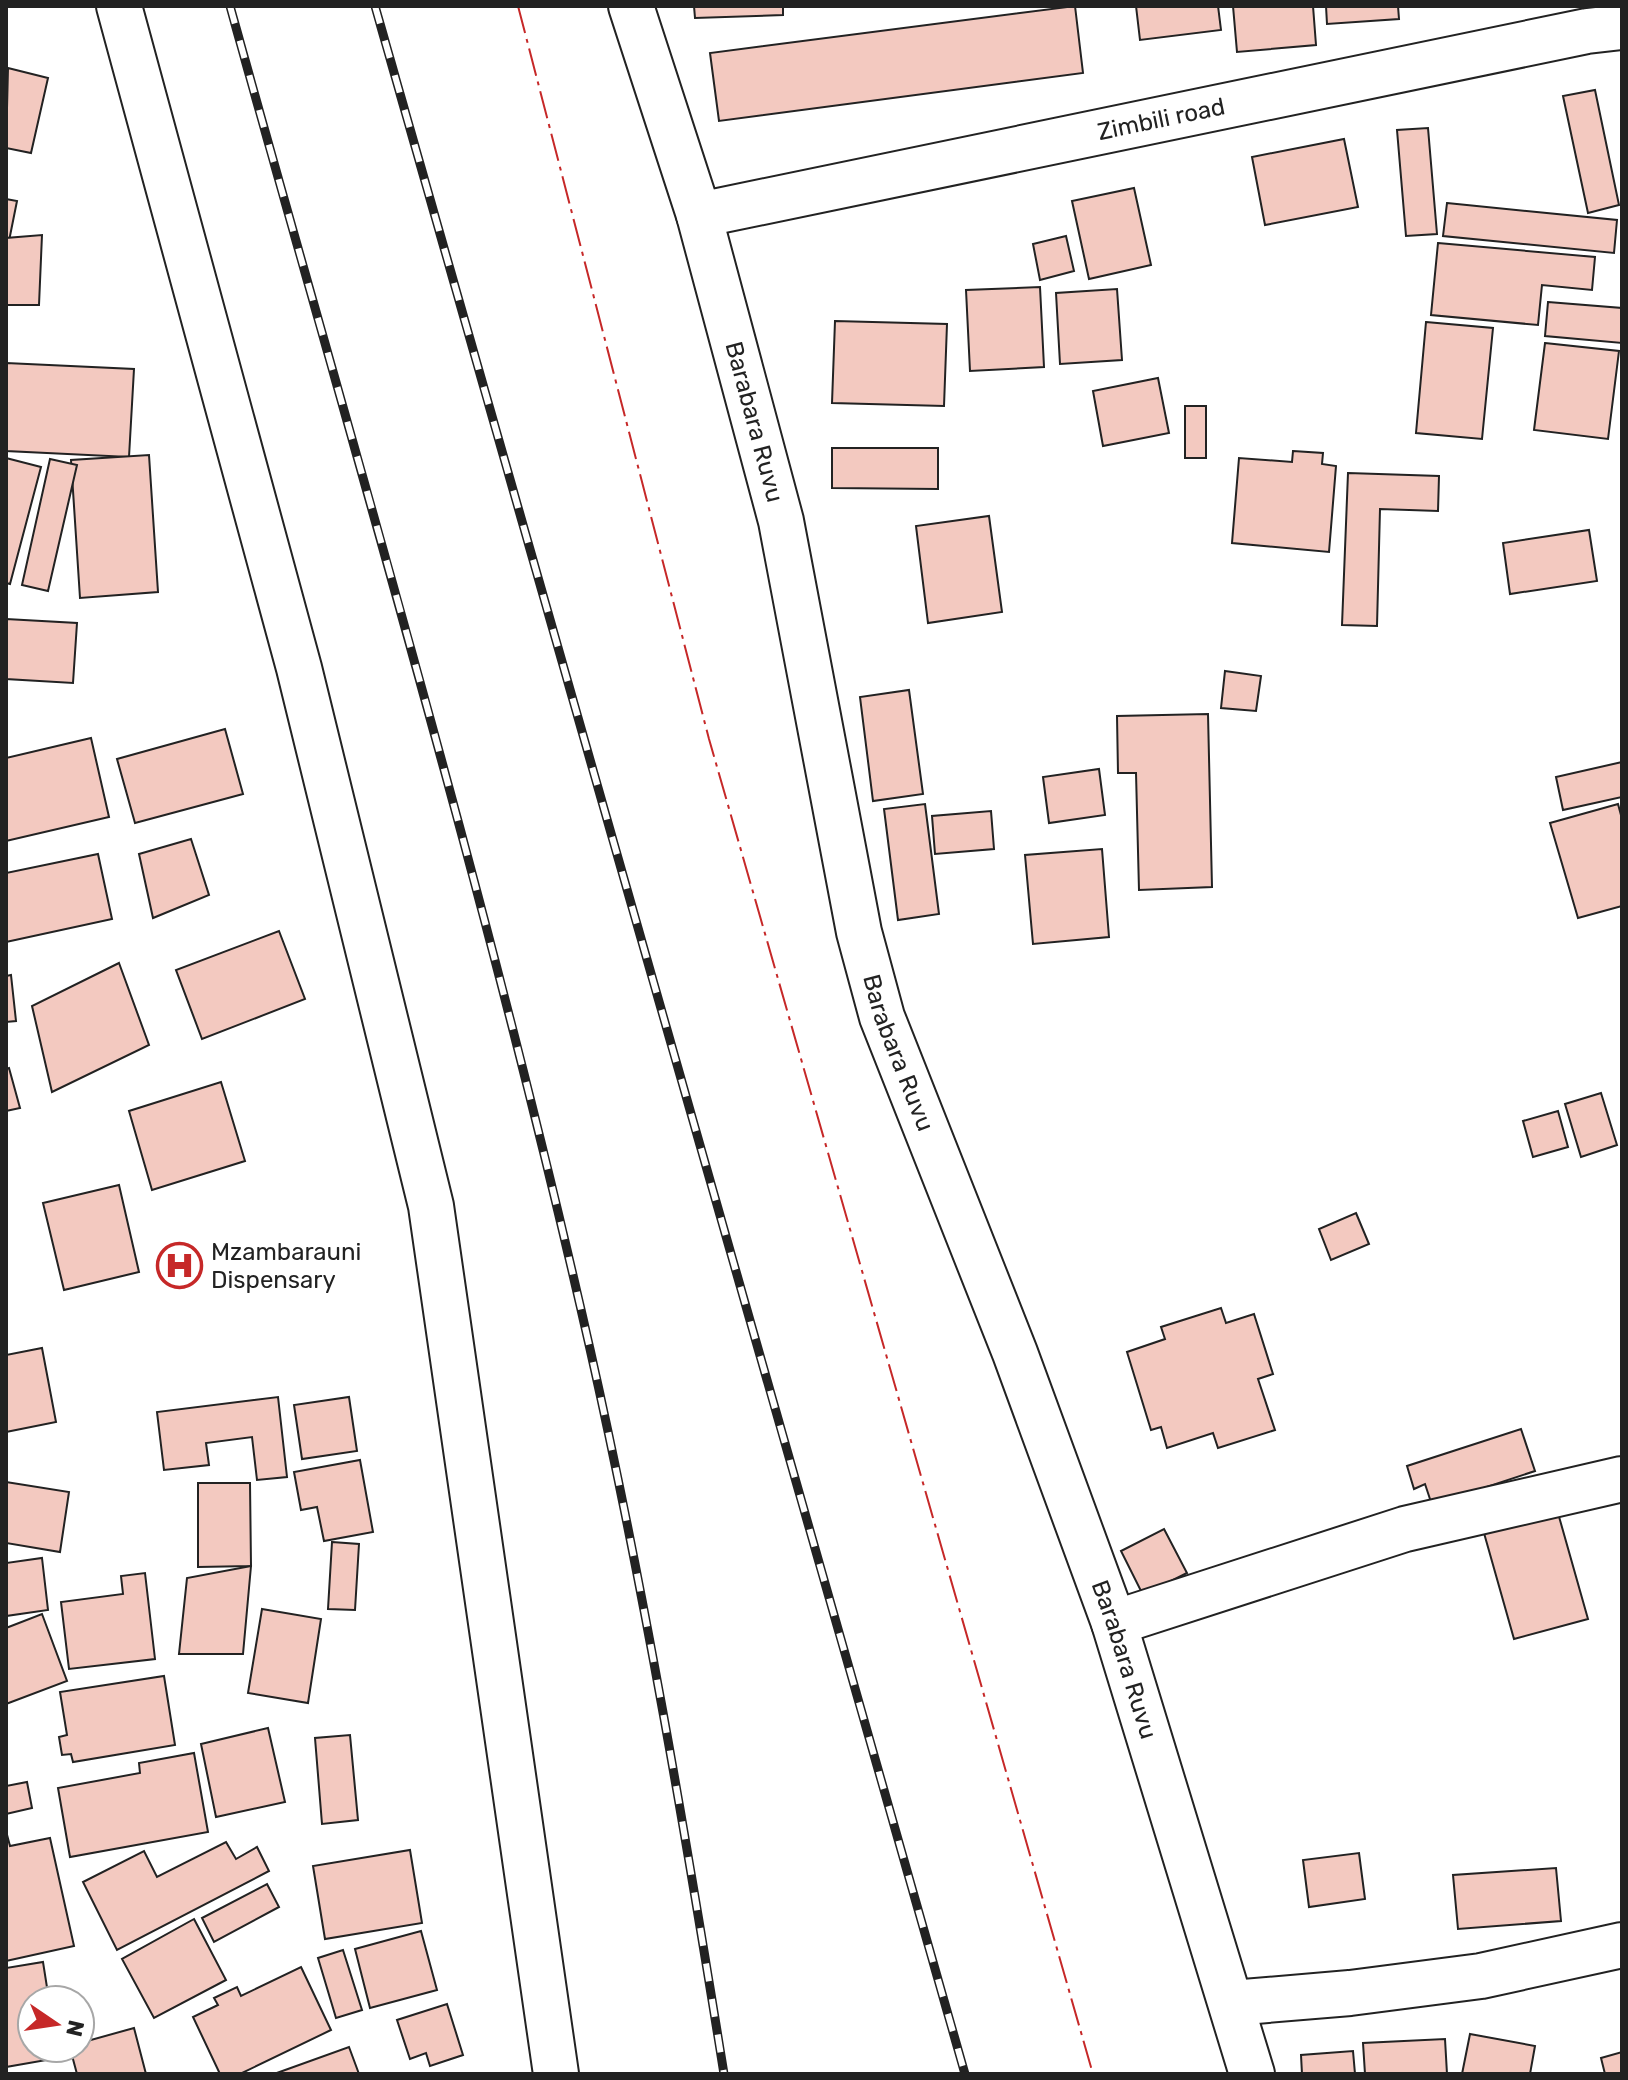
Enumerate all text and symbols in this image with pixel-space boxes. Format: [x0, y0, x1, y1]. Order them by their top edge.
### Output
street label: Zimbili road [1095, 92, 1227, 146]
street label: Barabara Ruvu [720, 339, 789, 505]
street label: Barabara Ruvu [857, 971, 940, 1135]
place label: Mzambarauni Dispensary [211, 1238, 361, 1294]
hospital icon: Mzambarauni Dispensary [156, 1242, 204, 1290]
street label: Barabara Ruvu [1086, 1576, 1163, 1742]
north arrow [16, 1984, 96, 2064]
text: N [60, 2018, 90, 2039]

